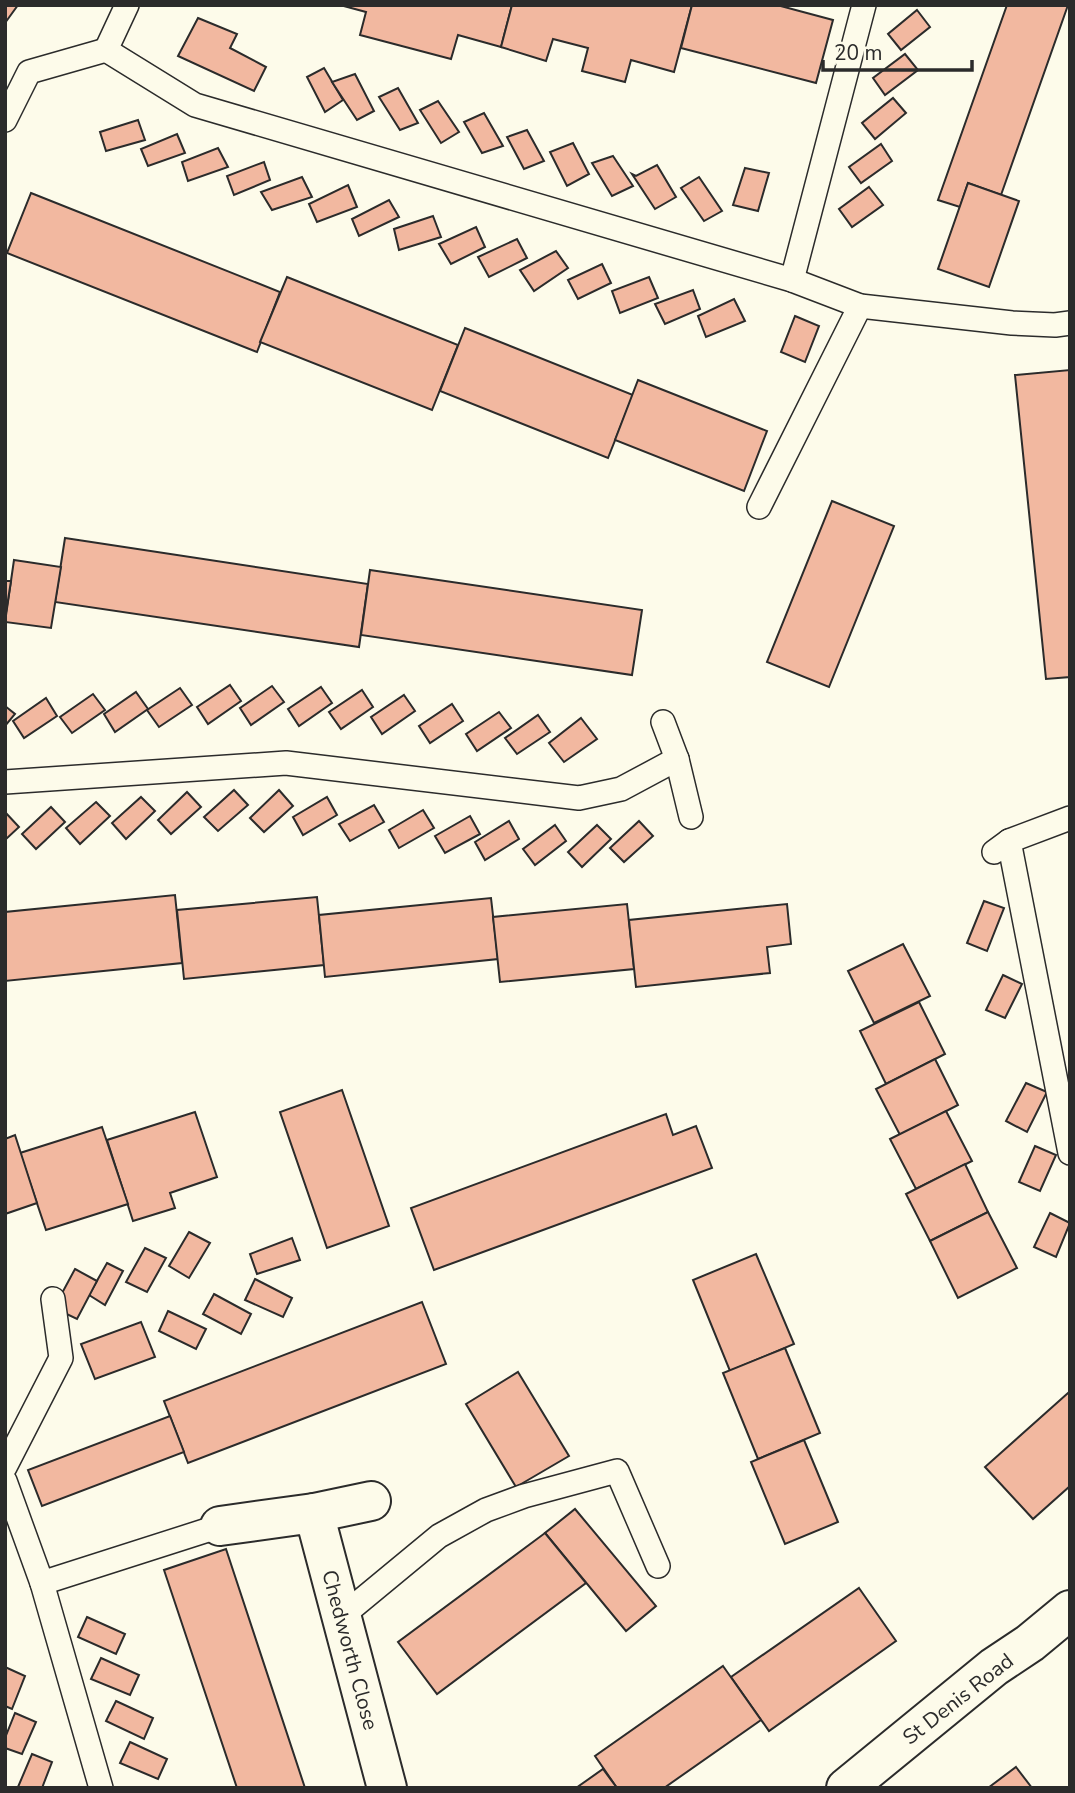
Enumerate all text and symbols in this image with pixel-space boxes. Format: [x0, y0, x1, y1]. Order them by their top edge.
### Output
scale bar [823, 28, 972, 72]
text: 20 m [834, 39, 883, 67]
street label: Chedworth Close [315, 1567, 385, 1733]
street label: St Denis Road [897, 1647, 1019, 1751]

